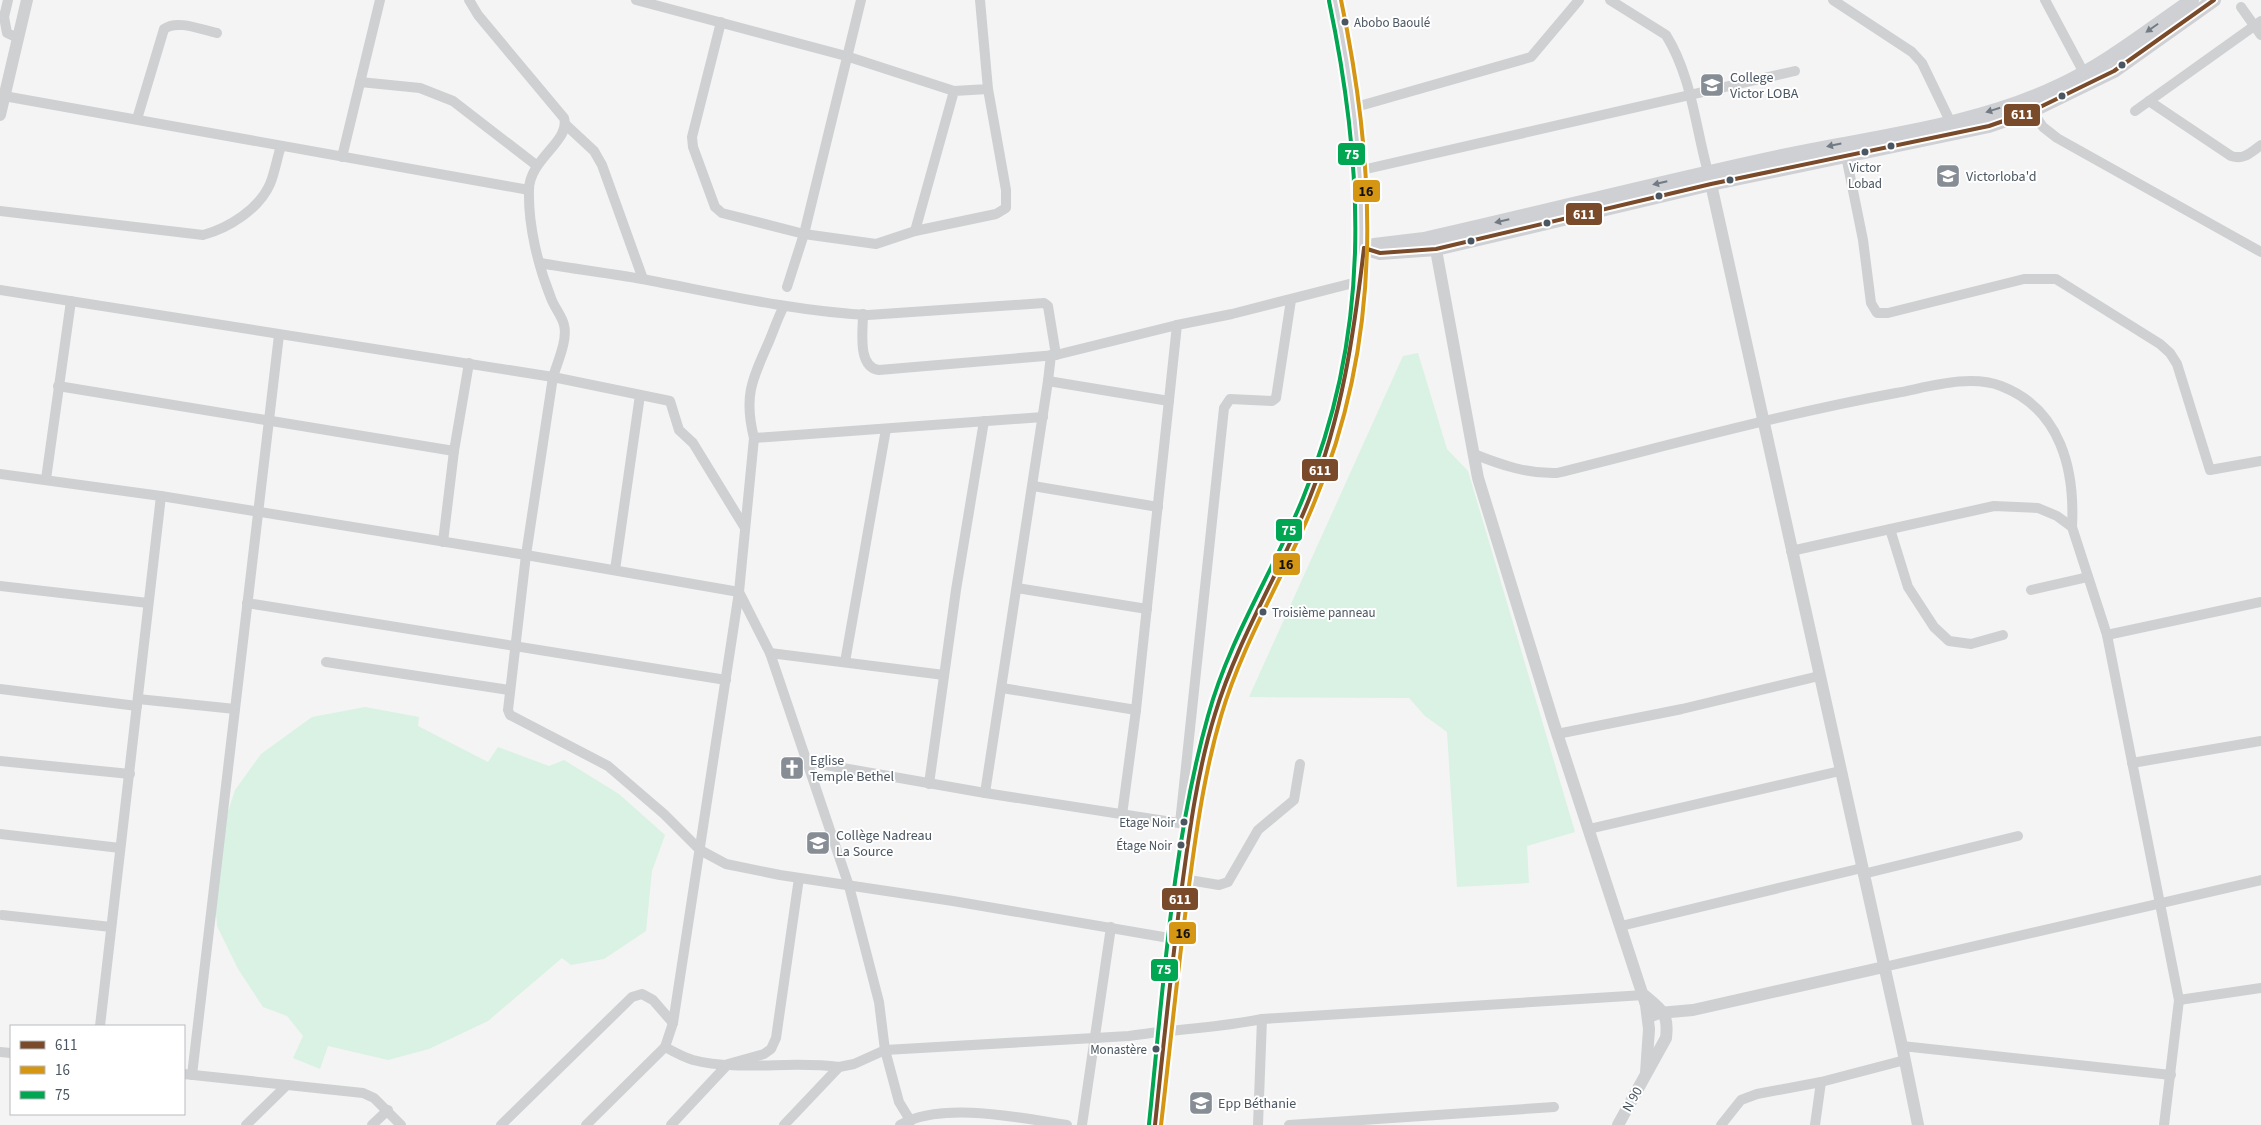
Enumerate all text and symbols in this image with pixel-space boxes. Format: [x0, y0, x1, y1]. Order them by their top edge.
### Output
place label: Abobo Baoulé [1354, 14, 1430, 32]
marker: Abobo Baoulé [1340, 17, 1350, 27]
one-way arrow [2145, 23, 2159, 33]
unlabelled marker [2117, 60, 2127, 70]
place label: College Victor LOBA [1730, 68, 1799, 104]
school or university icon: College Victor LOBA [1699, 72, 1725, 98]
unlabelled marker [2057, 91, 2067, 101]
line badge: 611 [2003, 103, 2041, 127]
text: 611 [2011, 105, 2033, 125]
one-way arrow [1985, 106, 2000, 114]
one-way arrow [1827, 141, 1842, 149]
unlabelled marker [1886, 141, 1896, 151]
line badge: 75 [1337, 142, 1366, 166]
text: 75 [1345, 145, 1359, 165]
marker: Victor Lobad [1860, 147, 1870, 157]
place label: Victor Lobad [1848, 159, 1882, 193]
school or university icon: Victorloba'd [1935, 163, 1961, 189]
place label: Victorloba'd [1966, 167, 2037, 187]
unlabelled marker [1725, 175, 1735, 185]
line badge: 16 [1352, 179, 1381, 203]
one-way arrow [1653, 179, 1668, 187]
text: 16 [1359, 182, 1373, 202]
unlabelled marker [1654, 191, 1664, 201]
line badge: 611 [1565, 202, 1603, 226]
text: 611 [1573, 205, 1595, 225]
one-way arrow [1495, 217, 1510, 225]
unlabelled marker [1542, 218, 1552, 228]
unlabelled marker [1466, 236, 1476, 246]
line badge: 611 [1301, 458, 1339, 482]
text: 611 [1309, 461, 1331, 481]
line badge: 75 [1275, 518, 1303, 542]
text: 75 [1282, 521, 1296, 541]
line badge: 16 [1272, 552, 1301, 576]
text: 16 [1279, 555, 1293, 575]
place label: Troisième panneau [1272, 604, 1376, 622]
marker: Troisième panneau [1258, 607, 1268, 617]
place label: Eglise Temple Bethel [810, 751, 895, 787]
church icon: Eglise Temple Bethel [779, 755, 805, 781]
place label: Etage Noir [1119, 814, 1175, 832]
marker: Etage Noir [1179, 817, 1189, 827]
place label: Collège Nadreau La Source [836, 826, 932, 862]
school or university icon: Collège Nadreau La Source [805, 830, 831, 856]
place label: Étage Noir [1116, 837, 1172, 855]
marker: Étage Noir [1176, 840, 1186, 850]
line badge: 611 [1161, 887, 1199, 911]
text: 611 [1169, 890, 1191, 910]
line badge: 16 [1168, 921, 1197, 945]
text: 16 [1176, 924, 1190, 944]
line badge: 75 [1150, 958, 1179, 982]
text: 75 [1157, 960, 1171, 980]
legend [10, 1025, 185, 1115]
text: 611 [55, 1035, 77, 1056]
place label: Monastère [1090, 1041, 1147, 1059]
marker: Monastère [1151, 1044, 1161, 1054]
text: 16 [55, 1060, 70, 1081]
street label: N 90 [1618, 1083, 1648, 1116]
text: 75 [55, 1085, 70, 1106]
school or university icon: Epp Béthanie [1188, 1090, 1214, 1116]
place label: Epp Béthanie [1218, 1094, 1296, 1114]

